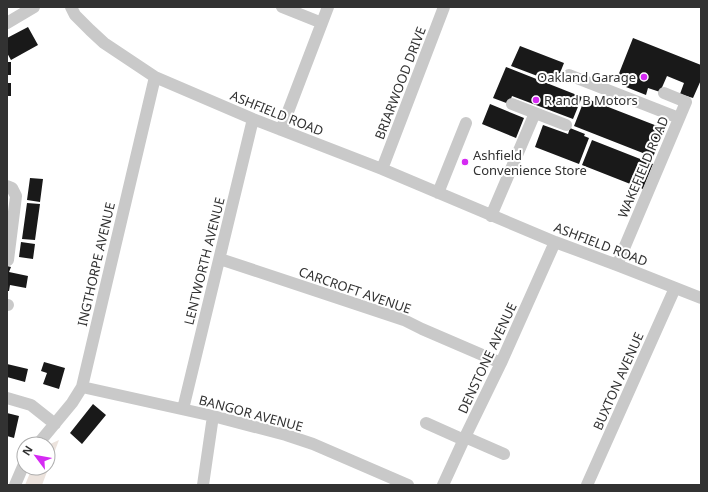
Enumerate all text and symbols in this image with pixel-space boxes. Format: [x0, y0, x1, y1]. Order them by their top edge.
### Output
street label: BRIARWOOD DRIVE [370, 24, 430, 142]
place label: Oakland Garage [537, 68, 636, 86]
marker: Oakland Garage [639, 72, 649, 82]
street label: ASHFIELD ROAD [228, 86, 326, 140]
place label: R and B Motors [544, 91, 638, 109]
marker: R and B Motors [531, 95, 541, 105]
street label: WAKEFIELD ROAD [613, 113, 673, 221]
place label: Ashfield Convenience Store [473, 146, 587, 179]
marker: Ashfield Convenience Store [460, 157, 470, 167]
street label: LENTWORTH AVENUE [179, 195, 229, 327]
street label: INGTHORPE AVENUE [73, 200, 119, 328]
street label: ASHFIELD ROAD [552, 218, 650, 270]
street label: CARCROFT AVENUE [296, 262, 414, 318]
street label: DENSTONE AVENUE [453, 299, 521, 417]
street label: BUXTON AVENUE [588, 329, 648, 433]
street label: BANGOR AVENUE [197, 390, 305, 436]
north arrow [16, 436, 56, 476]
text: N [18, 443, 36, 458]

